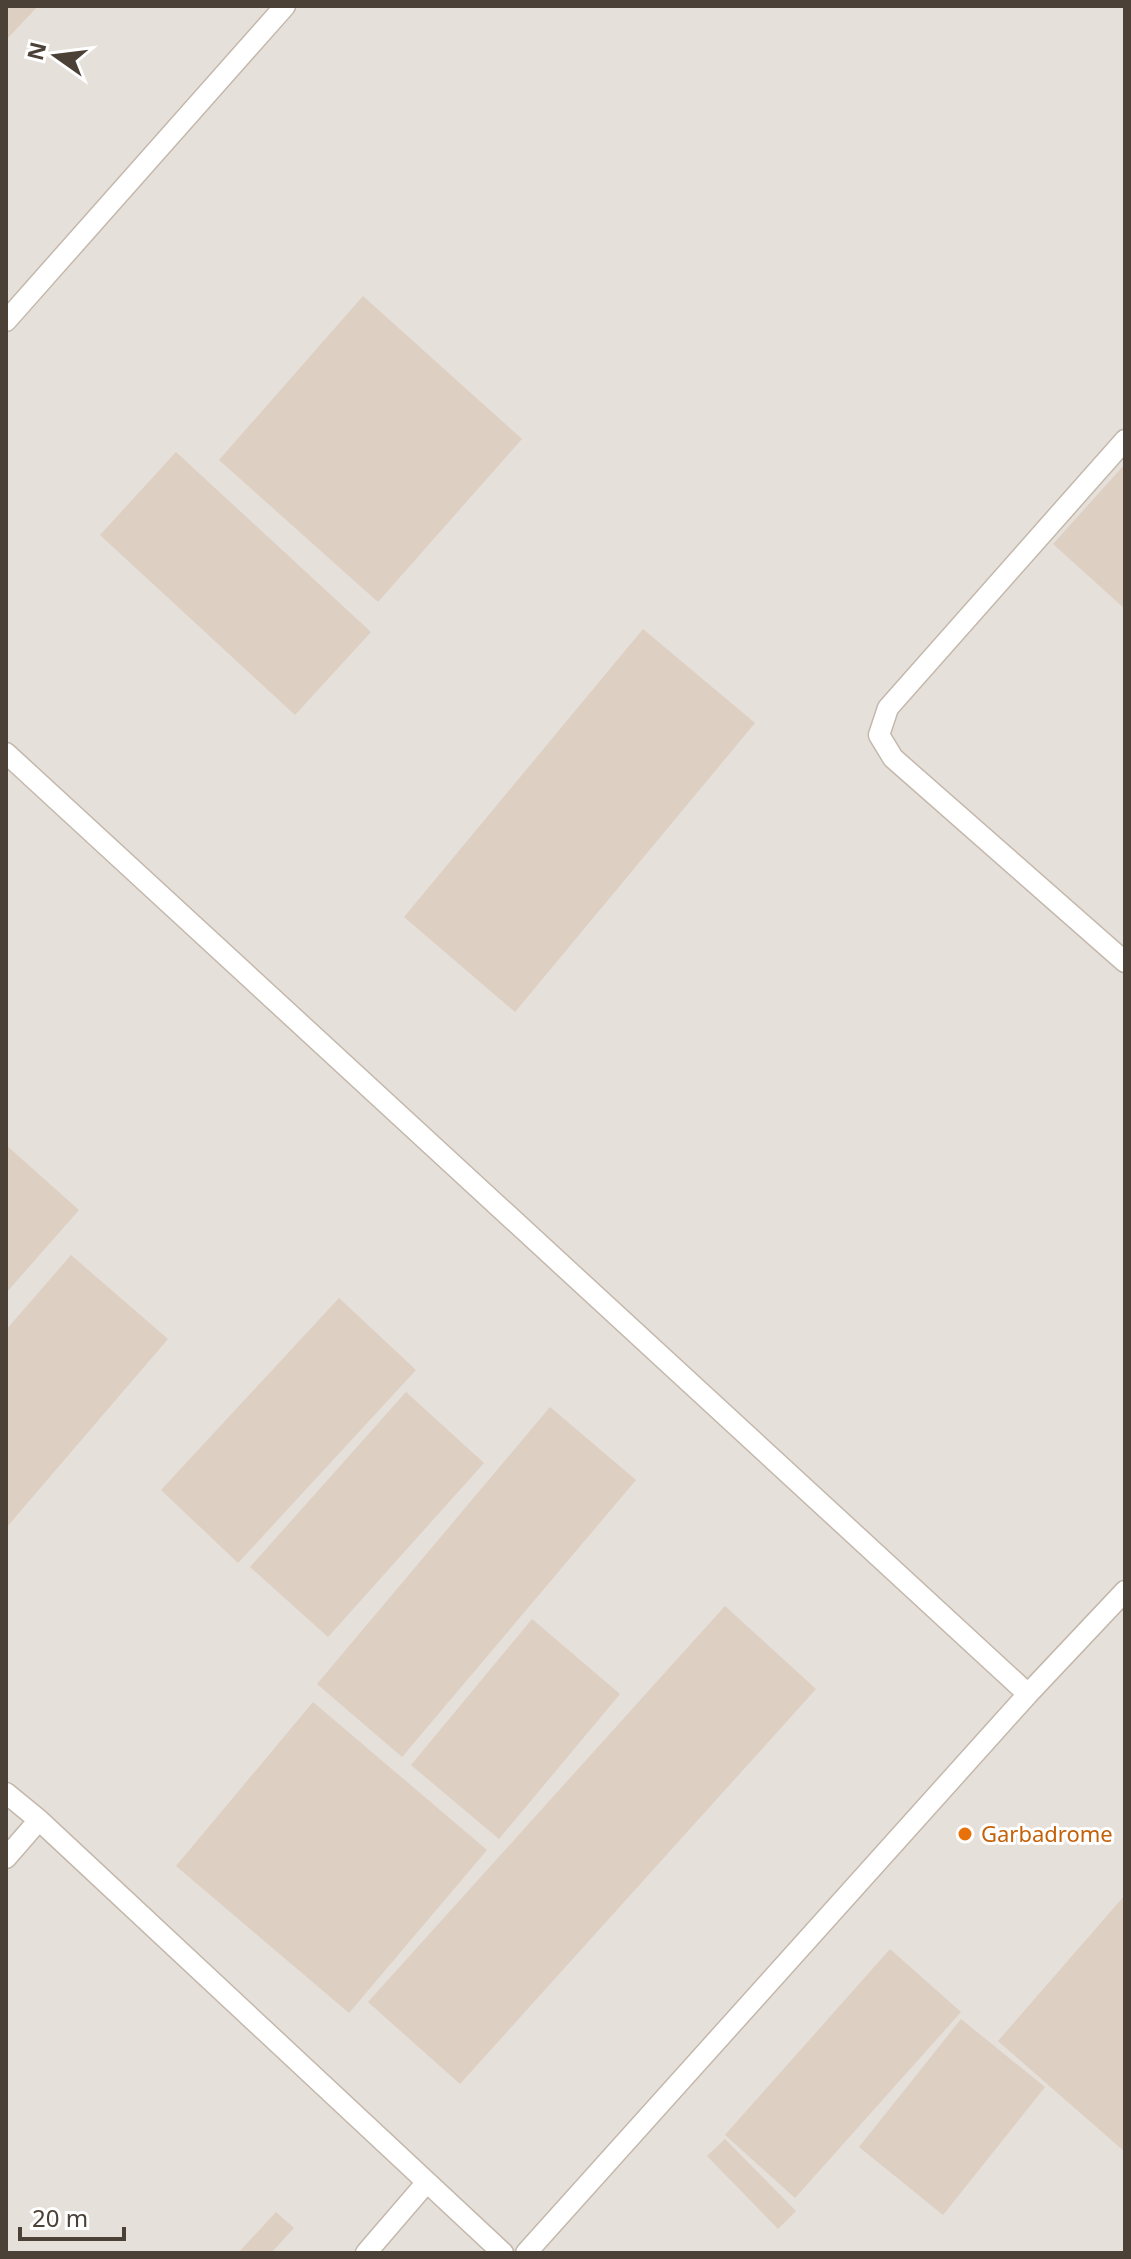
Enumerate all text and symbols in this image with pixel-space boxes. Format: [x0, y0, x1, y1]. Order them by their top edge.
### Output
north arrow [16, 16, 96, 96]
text: N [19, 39, 52, 63]
place label: Garbadrome [981, 1818, 1113, 1848]
marker: Garbadrome [956, 1825, 974, 1843]
scale bar [20, 2191, 124, 2241]
text: 20 m [32, 2201, 88, 2234]

